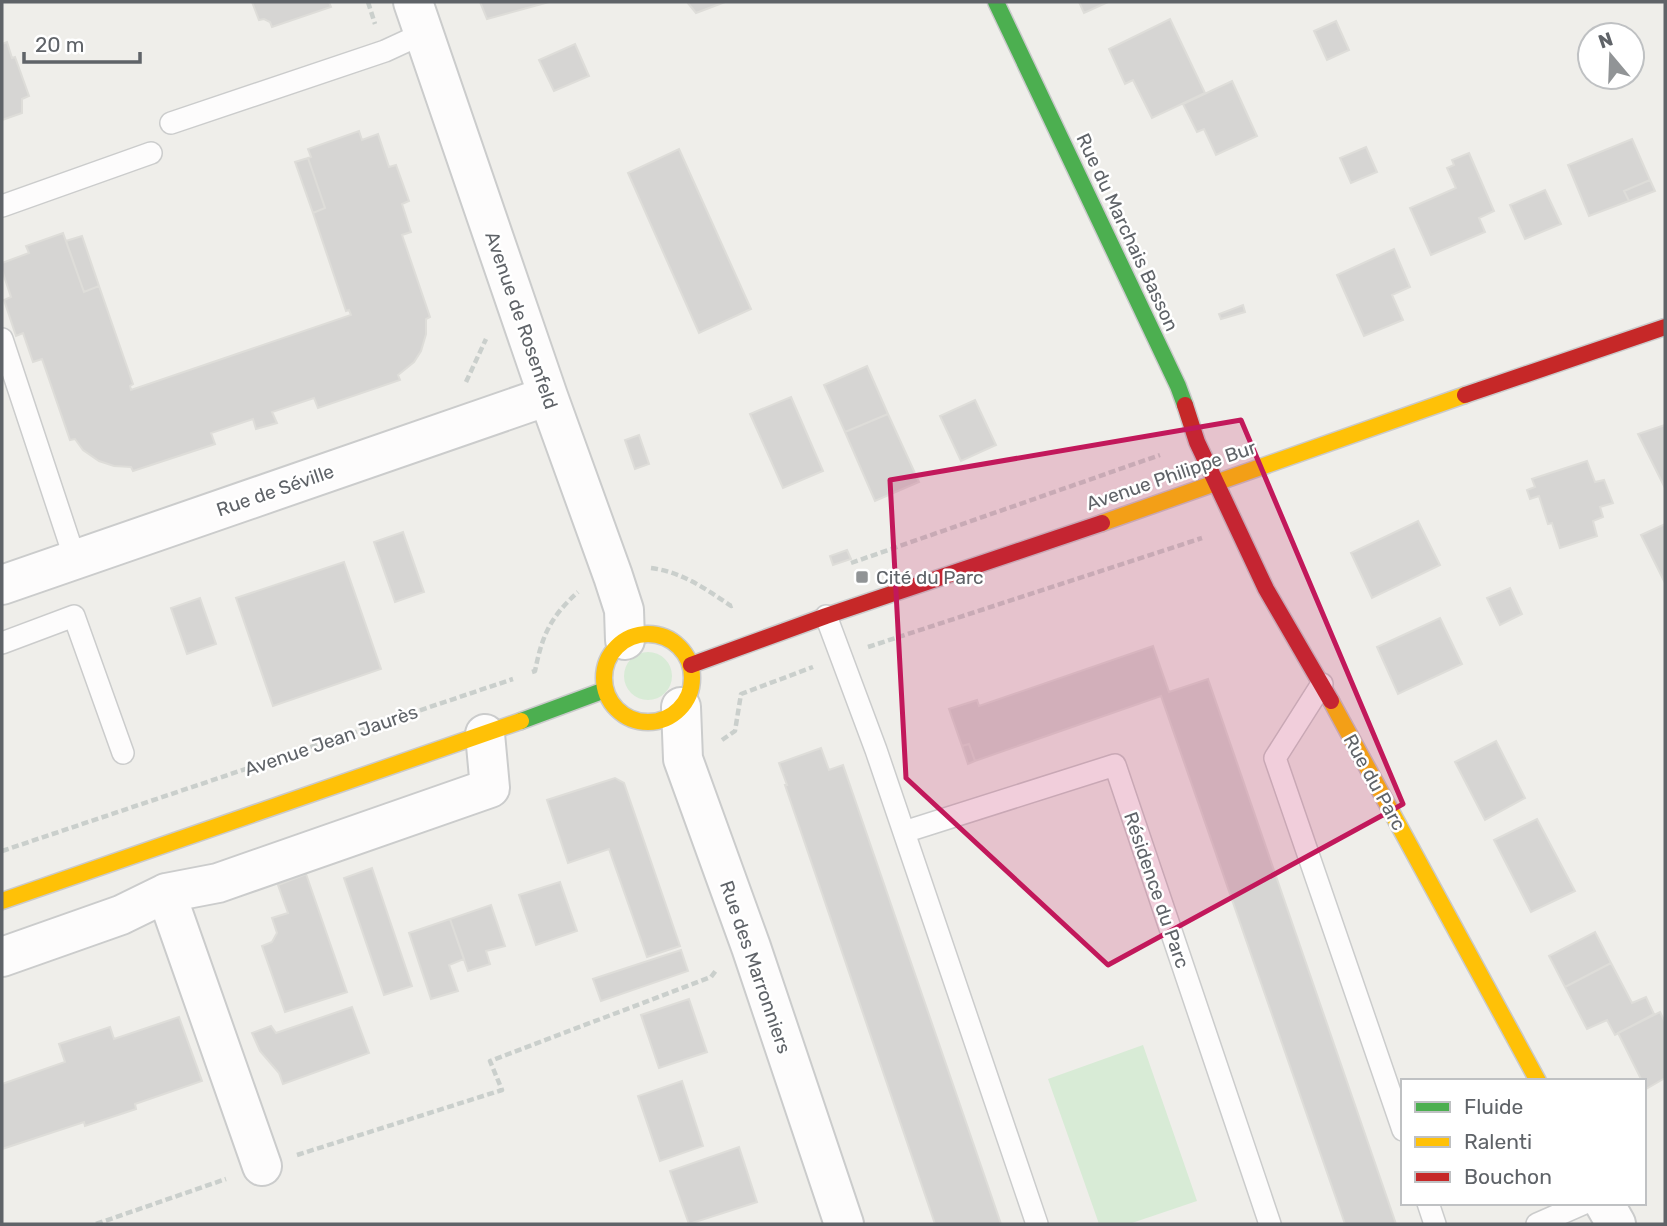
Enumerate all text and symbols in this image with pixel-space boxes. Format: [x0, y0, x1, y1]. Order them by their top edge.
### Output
scale bar [24, 21, 140, 65]
north arrow [1576, 21, 1646, 91]
text: N [1595, 27, 1616, 53]
text: 20 m [35, 32, 84, 57]
street label: Rue du Marchais Basson [1072, 130, 1184, 335]
street label: Avenue de Rosenfeld [480, 228, 563, 412]
street label: Avenue Philippe Bur [1083, 435, 1260, 515]
street label: Rue de Séville [213, 460, 337, 521]
place label: Cité du Parc [876, 566, 983, 589]
marker: Cité du Parc [854, 569, 870, 585]
street label: Avenue Jean Jaurès [241, 700, 421, 781]
street label: Rue du Parc [1339, 730, 1410, 834]
street label: Résidence du Parc [1119, 809, 1194, 971]
street label: Rue des Marronniers [715, 878, 796, 1057]
legend [1401, 1079, 1646, 1205]
text: Fluide [1464, 1094, 1523, 1119]
text: Ralenti [1464, 1129, 1532, 1154]
text: Bouchon [1464, 1164, 1552, 1189]

